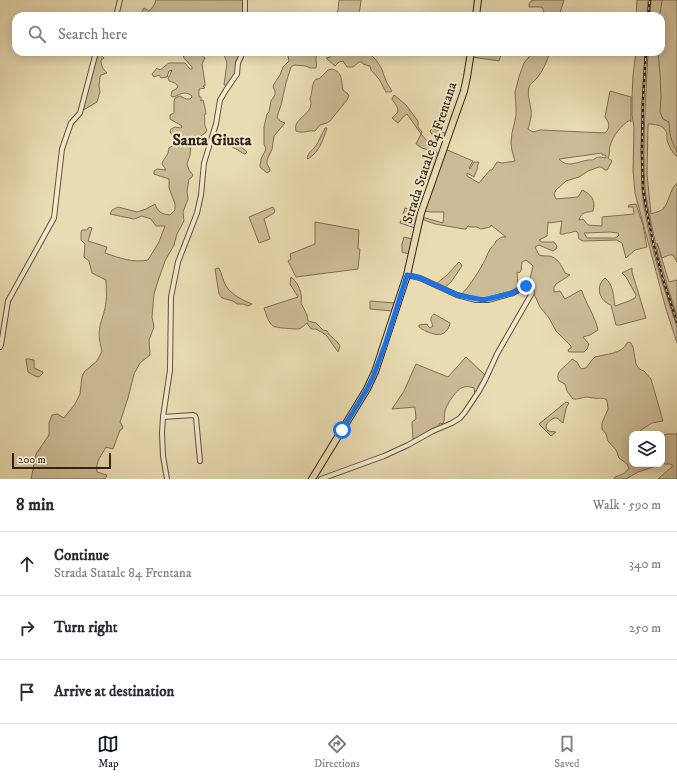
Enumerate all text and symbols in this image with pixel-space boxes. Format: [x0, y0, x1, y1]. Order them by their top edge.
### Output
search box [12, 12, 665, 56]
icon: search [26, 23, 48, 45]
text: Search here [58, 25, 127, 44]
street label: Strada Statale 84 Frentana [399, 80, 461, 226]
district label: Santa Giusta [172, 130, 253, 150]
route end [517, 277, 535, 295]
route start [333, 421, 351, 439]
map controls [629, 431, 665, 467]
button: layers [629, 431, 665, 467]
scale bar [12, 451, 111, 470]
text: 200 m [18, 453, 46, 467]
text: 8 min [16, 494, 54, 516]
text: Walk · 590 m [593, 497, 661, 513]
text: Continue [54, 546, 109, 565]
icon: ahead [16, 553, 38, 575]
text: 340 m [629, 556, 661, 572]
text: Strada Statale 84 Frentana [54, 565, 191, 581]
icon: right [16, 617, 38, 639]
text: Turn right [54, 618, 117, 637]
text: 250 m [629, 620, 661, 636]
icon: arrive [16, 681, 38, 703]
text: Arrive at destination [54, 682, 174, 701]
tab: Map [97, 733, 119, 771]
tab: Directions [314, 733, 360, 771]
tab: Saved [554, 733, 580, 771]

